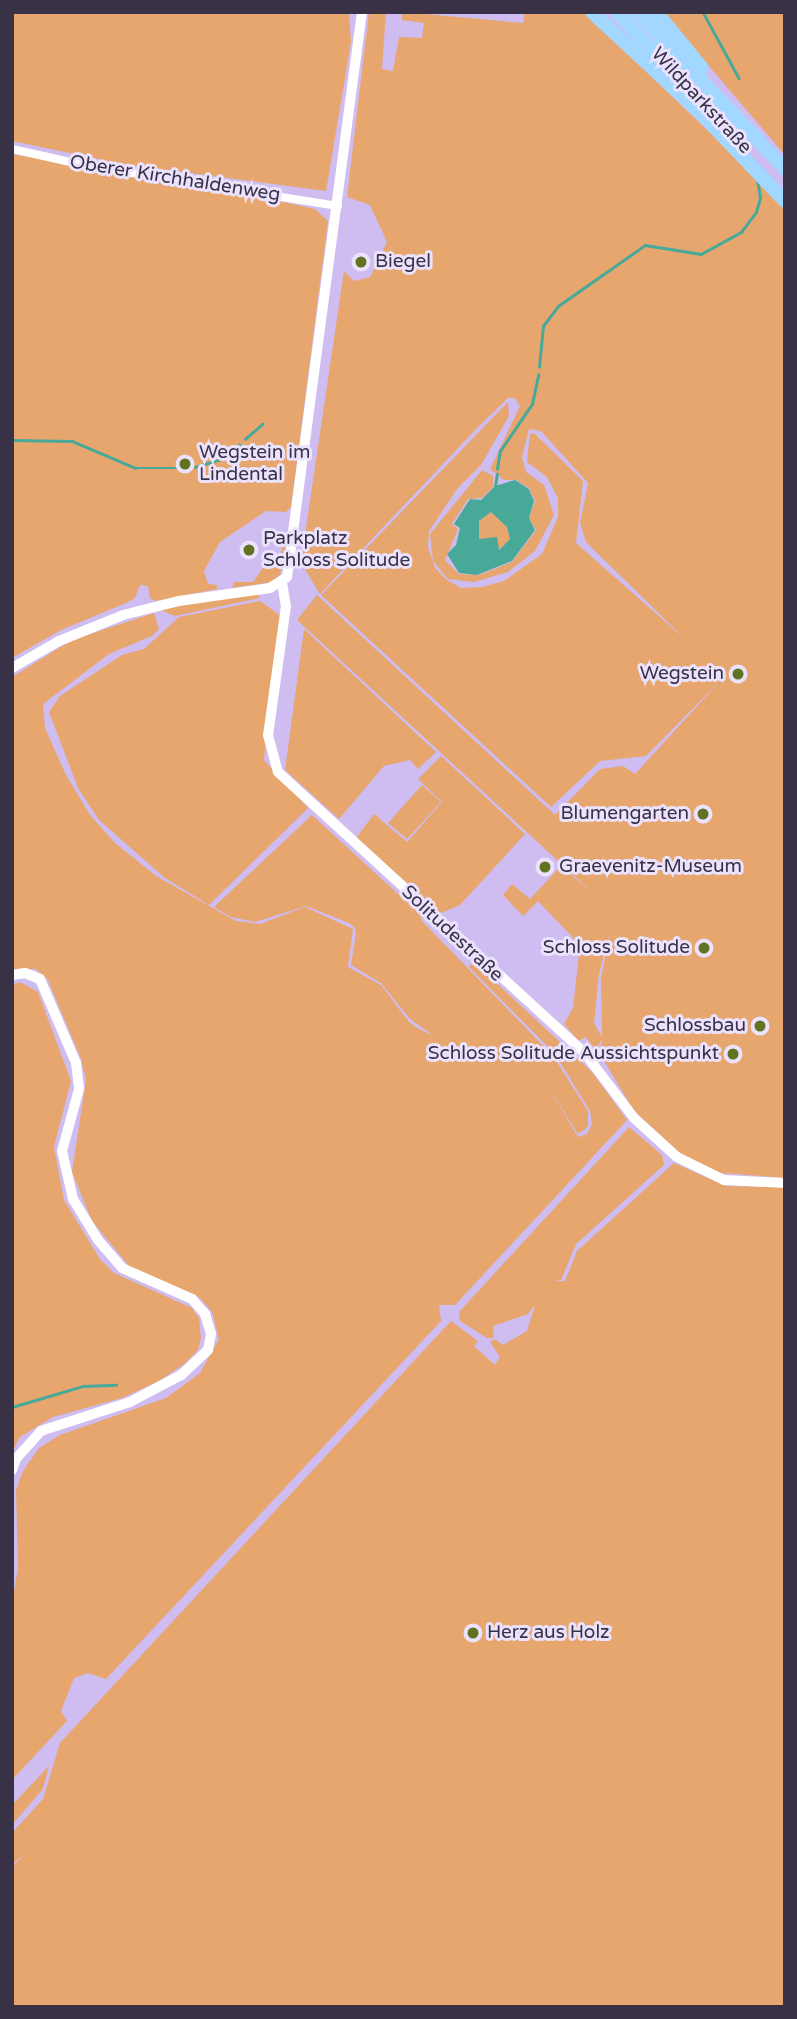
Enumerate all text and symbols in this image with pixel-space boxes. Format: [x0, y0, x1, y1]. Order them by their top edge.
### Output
street label: Wildparkstraße [646, 43, 756, 159]
street label: Oberer Kirchhaldenweg [68, 151, 282, 207]
place label: Biegel [375, 251, 431, 273]
marker: Biegel [353, 254, 369, 270]
place label: Wegstein im Lindental [199, 442, 310, 486]
marker: Wegstein im Lindental [177, 456, 193, 472]
place label: Parkplatz Schloss Solitude [263, 528, 410, 572]
marker: Parkplatz Schloss Solitude [241, 542, 257, 558]
place label: Wegstein [640, 663, 724, 685]
marker: Wegstein [730, 666, 746, 682]
place label: Blumengarten [561, 803, 689, 825]
marker: Blumengarten [695, 806, 711, 822]
place label: Graevenitz-Museum [559, 856, 742, 878]
marker: Graevenitz-Museum [537, 859, 553, 875]
street label: Solitudestraße [396, 881, 508, 987]
place label: Schloss Solitude [543, 937, 690, 959]
marker: Schloss Solitude [696, 940, 712, 956]
place label: Schlossbau [644, 1015, 746, 1037]
marker: Schlossbau [752, 1018, 768, 1034]
place label: Schloss Solitude Aussichtspunkt [428, 1043, 719, 1065]
marker: Schloss Solitude Aussichtspunkt [725, 1046, 741, 1062]
place label: Herz aus Holz [487, 1622, 610, 1644]
marker: Herz aus Holz [465, 1625, 481, 1641]

